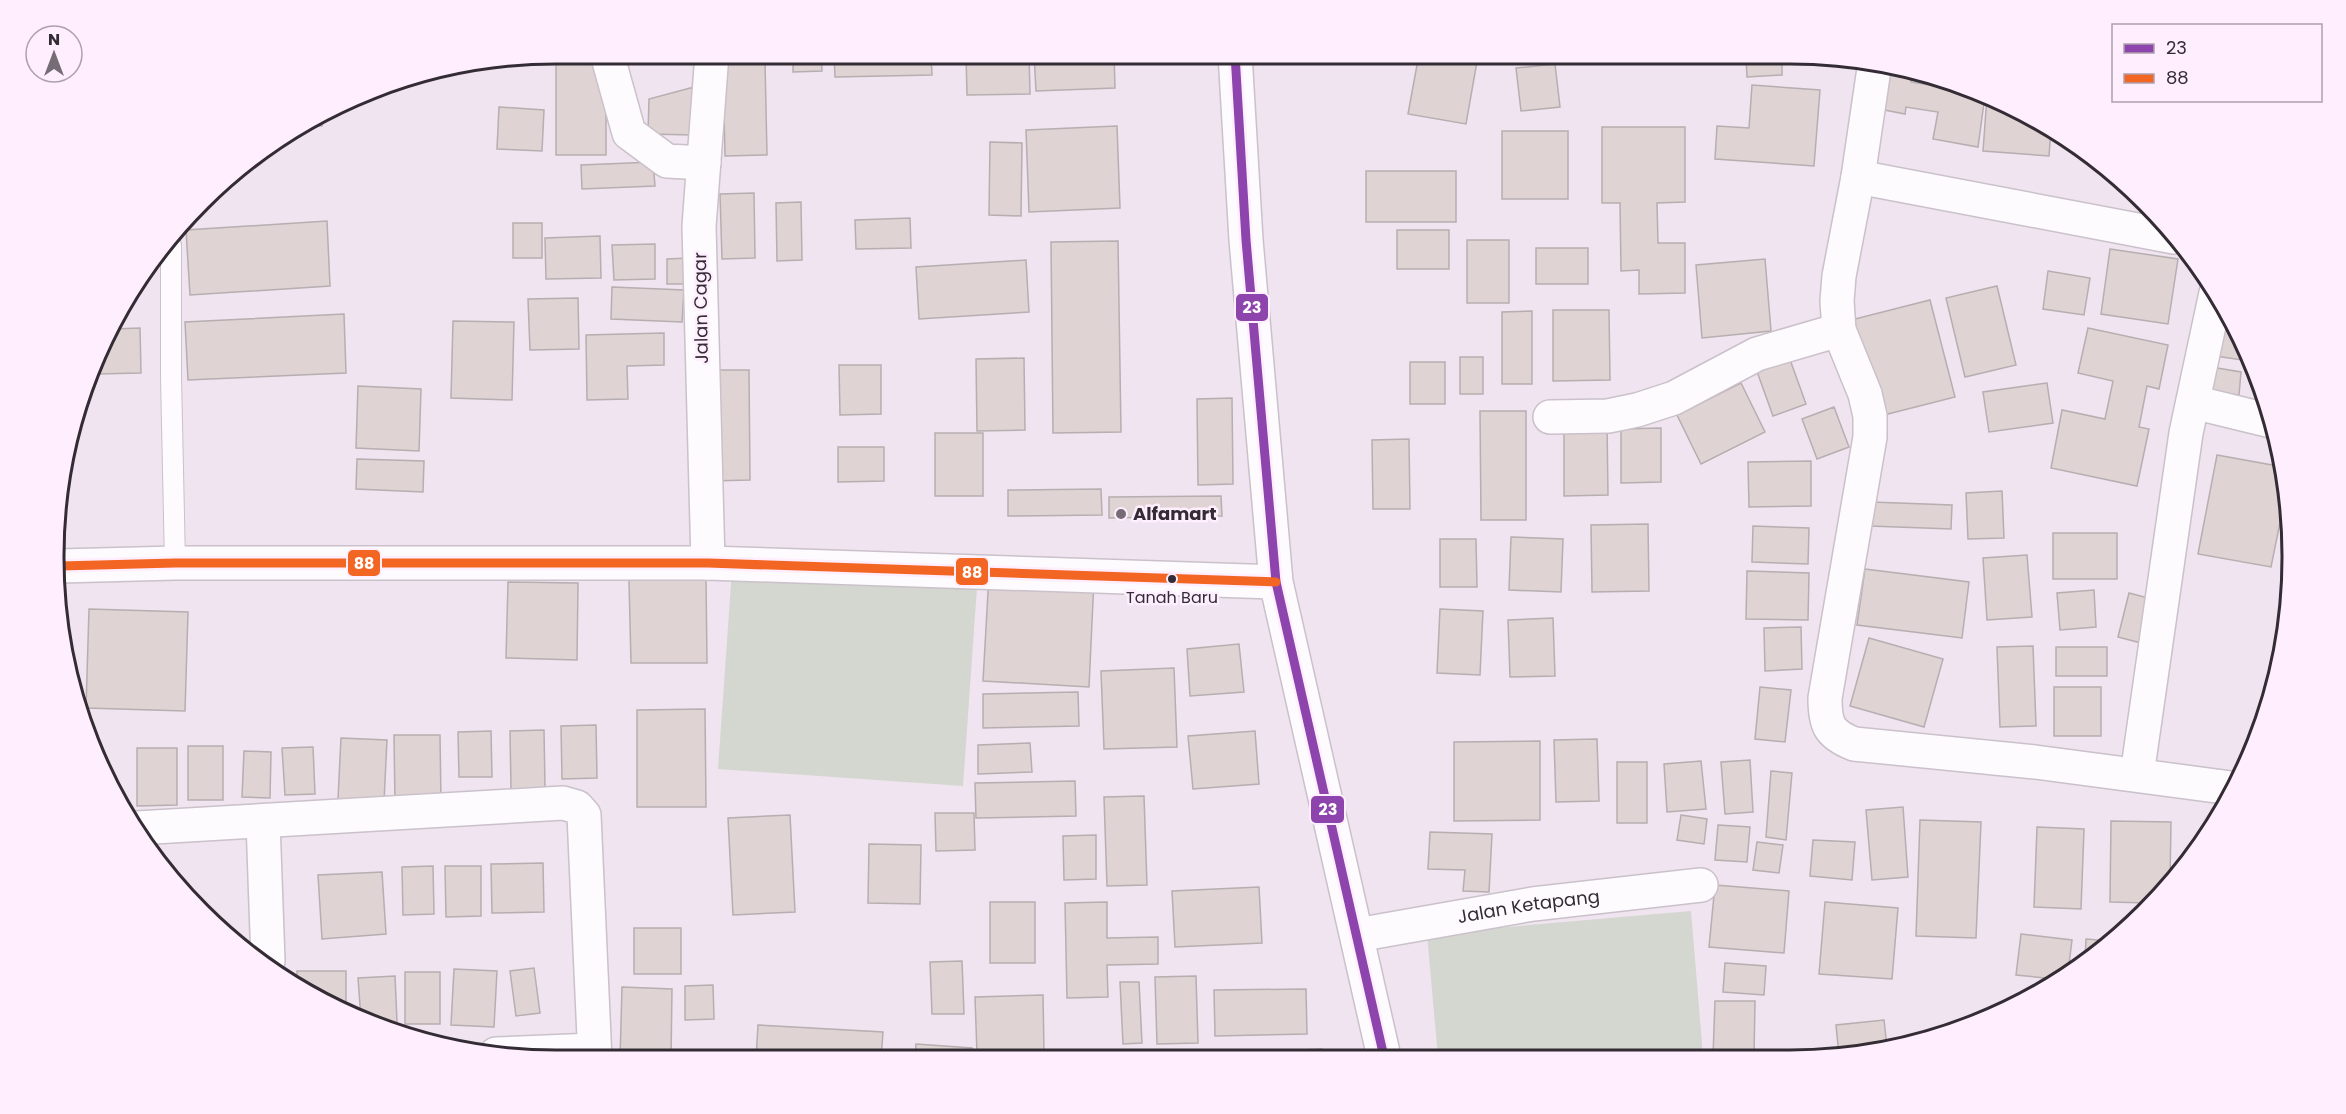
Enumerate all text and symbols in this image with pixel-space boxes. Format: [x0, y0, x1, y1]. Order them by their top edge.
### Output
north arrow [24, 24, 84, 84]
legend [2112, 24, 2322, 102]
text: N [48, 28, 60, 51]
text: 23 [2166, 35, 2187, 60]
text: 88 [2166, 65, 2189, 90]
street label: Jalan Cagar [687, 252, 714, 364]
line badge: 23 [1235, 293, 1269, 322]
text: 23 [1243, 296, 1261, 319]
place label: Alfamart [1133, 501, 1217, 526]
marker: Alfamart [1114, 507, 1128, 521]
line badge: 88 [347, 549, 381, 577]
text: 88 [354, 552, 374, 575]
line badge: 88 [955, 557, 989, 586]
text: 88 [962, 561, 982, 584]
marker: Tanah Baru [1166, 573, 1178, 585]
place label: Tanah Baru [1126, 586, 1218, 609]
line badge: 23 [1310, 795, 1345, 824]
text: 23 [1319, 798, 1337, 821]
street label: Jalan Ketapang [1455, 884, 1601, 929]

